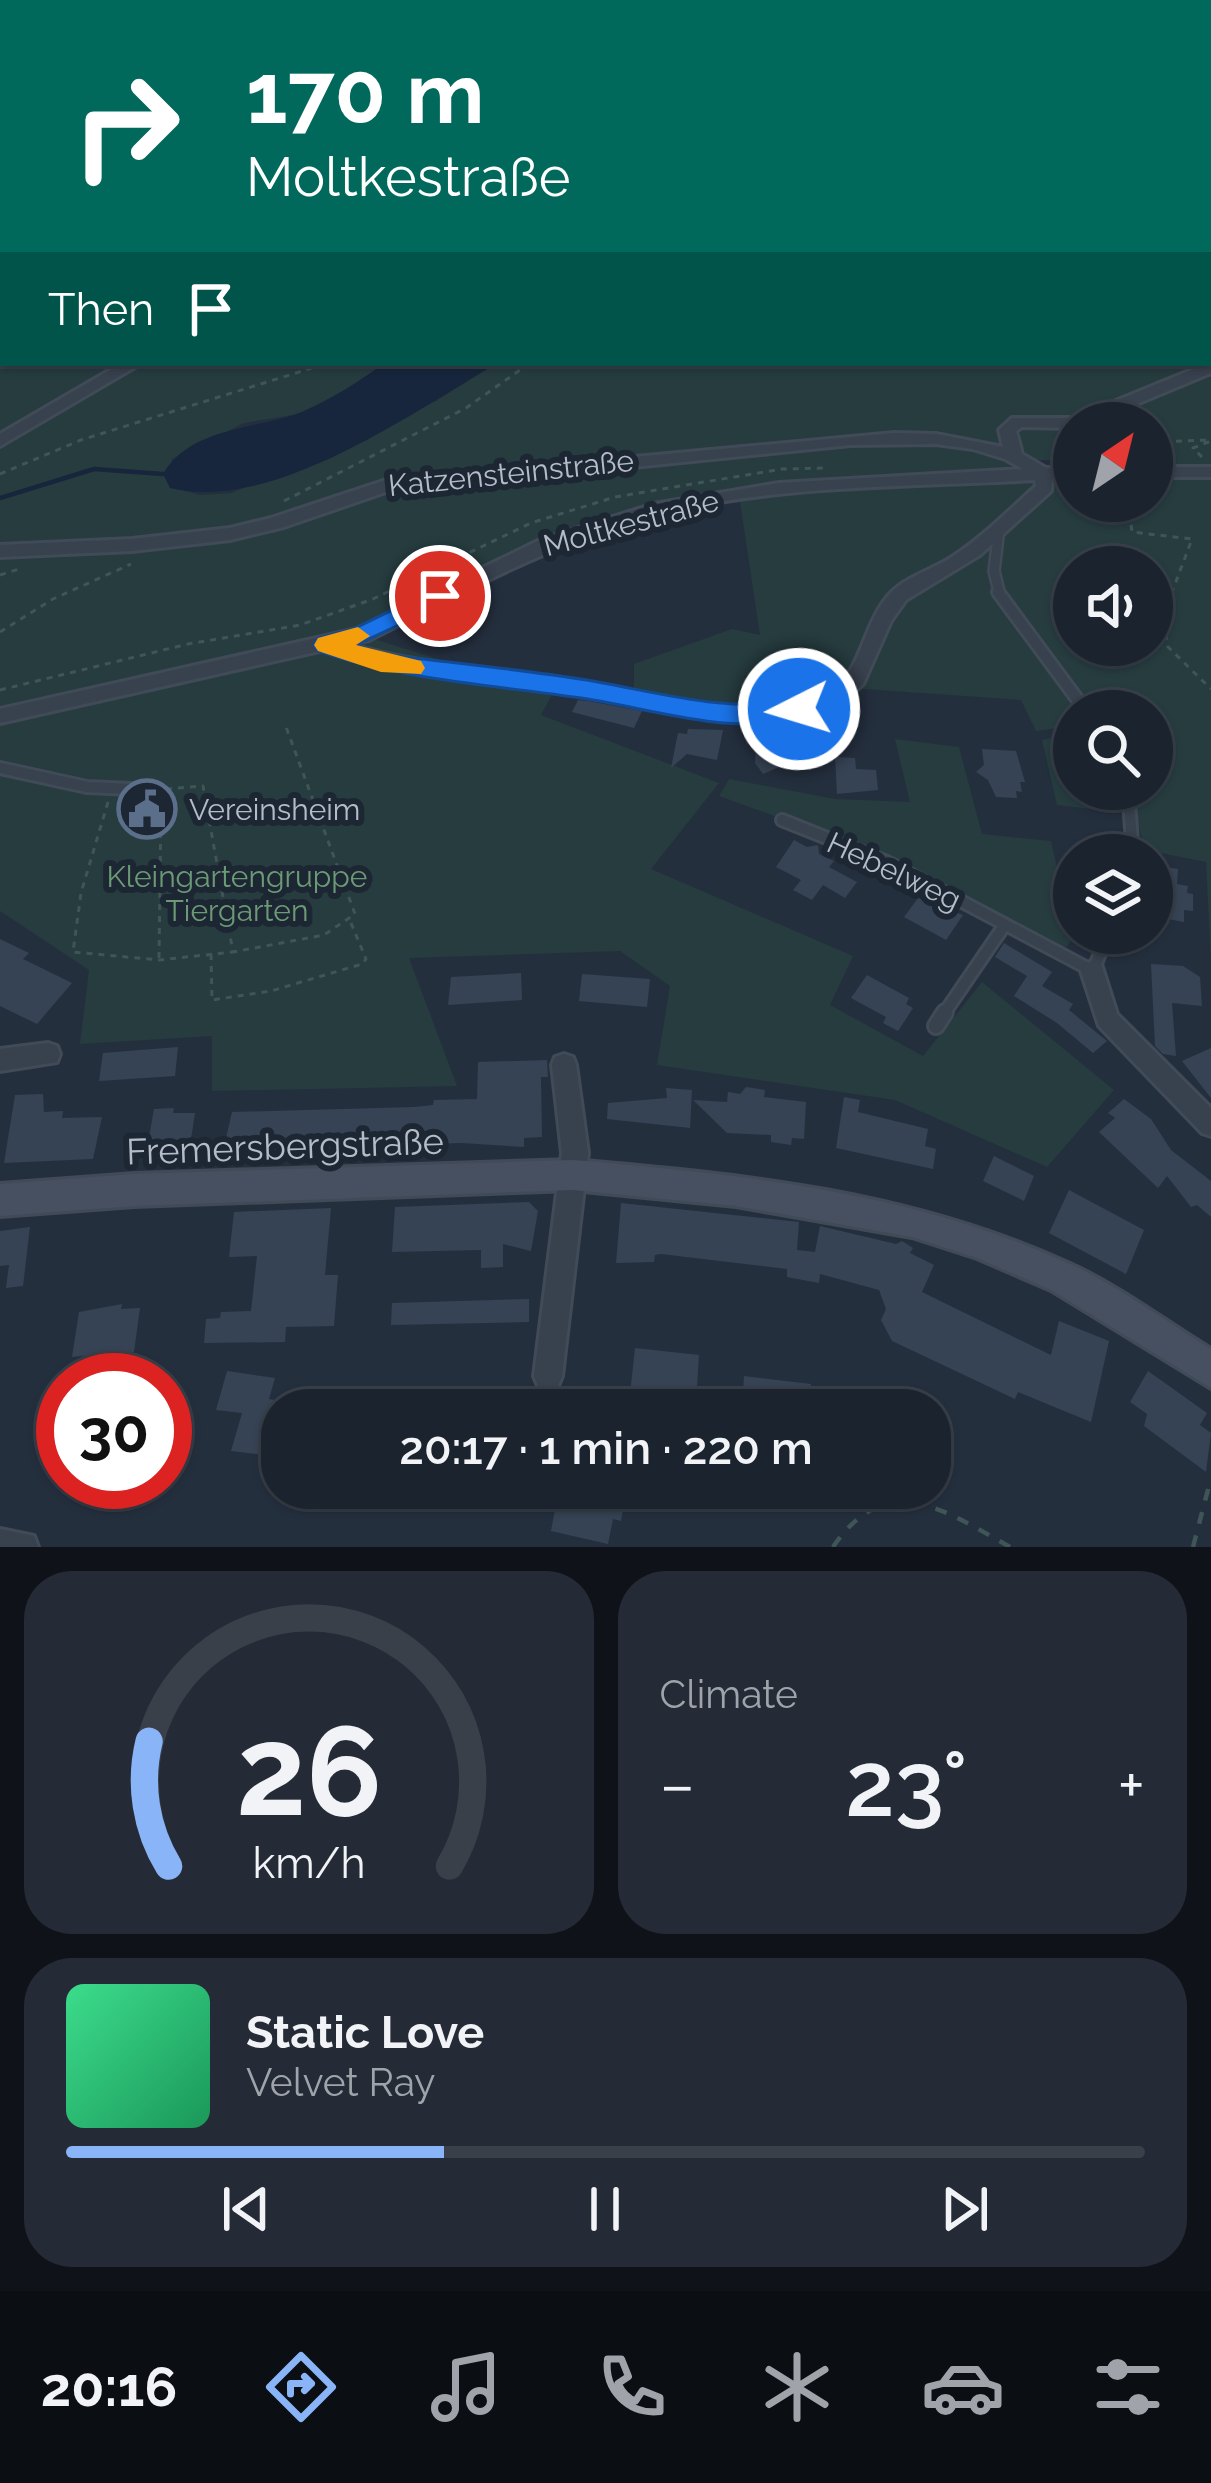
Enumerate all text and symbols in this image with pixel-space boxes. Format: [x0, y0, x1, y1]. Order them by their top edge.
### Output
text: 170 m [246, 44, 485, 143]
icon: right [48, 48, 204, 204]
text: Moltkestraße [246, 145, 571, 209]
icon: arrive [178, 276, 244, 342]
text: Then [48, 283, 154, 336]
north arrow [1053, 402, 1173, 522]
map controls [1053, 402, 1173, 954]
street label: Katzensteinstraße [387, 443, 635, 503]
street label: Moltkestraße [539, 483, 723, 563]
pin [389, 545, 491, 647]
button: sound [1053, 546, 1173, 666]
icon: arrive [407, 563, 473, 629]
position arrow [736, 646, 862, 772]
button: search [1053, 690, 1173, 810]
public building icon: Vereinsheim [116, 778, 178, 840]
place label: Vereinsheim [189, 792, 360, 827]
street label: Hebelweg [822, 825, 966, 917]
button: layers [1053, 834, 1173, 954]
park label: Kleingartengruppe Tiergarten [107, 859, 367, 928]
street label: Fremersbergstraße [126, 1119, 444, 1173]
speed limit sign: 30 [36, 1353, 192, 1509]
text: 20:17 · 1 min · 220 m [399, 1422, 813, 1475]
text: Climate [660, 1671, 798, 1717]
text: 26 [236, 1698, 382, 1844]
text: 23° [845, 1731, 967, 1837]
text: − [660, 1746, 695, 1823]
text: + [1118, 1746, 1145, 1823]
text: km/h [252, 1837, 365, 1887]
text: Static Love [246, 2006, 484, 2059]
text: Velvet Ray [246, 2059, 435, 2105]
icon: previous [213, 2176, 279, 2242]
icon: pause [572, 2176, 638, 2242]
icon: next [932, 2176, 998, 2242]
icon: directions [259, 2345, 343, 2429]
icon: music [424, 2345, 508, 2429]
icon: phone [590, 2345, 674, 2429]
icon: climate [755, 2345, 839, 2429]
icon: car [921, 2345, 1005, 2429]
icon: filters [1086, 2345, 1170, 2429]
text: 20:16 [41, 2355, 177, 2419]

